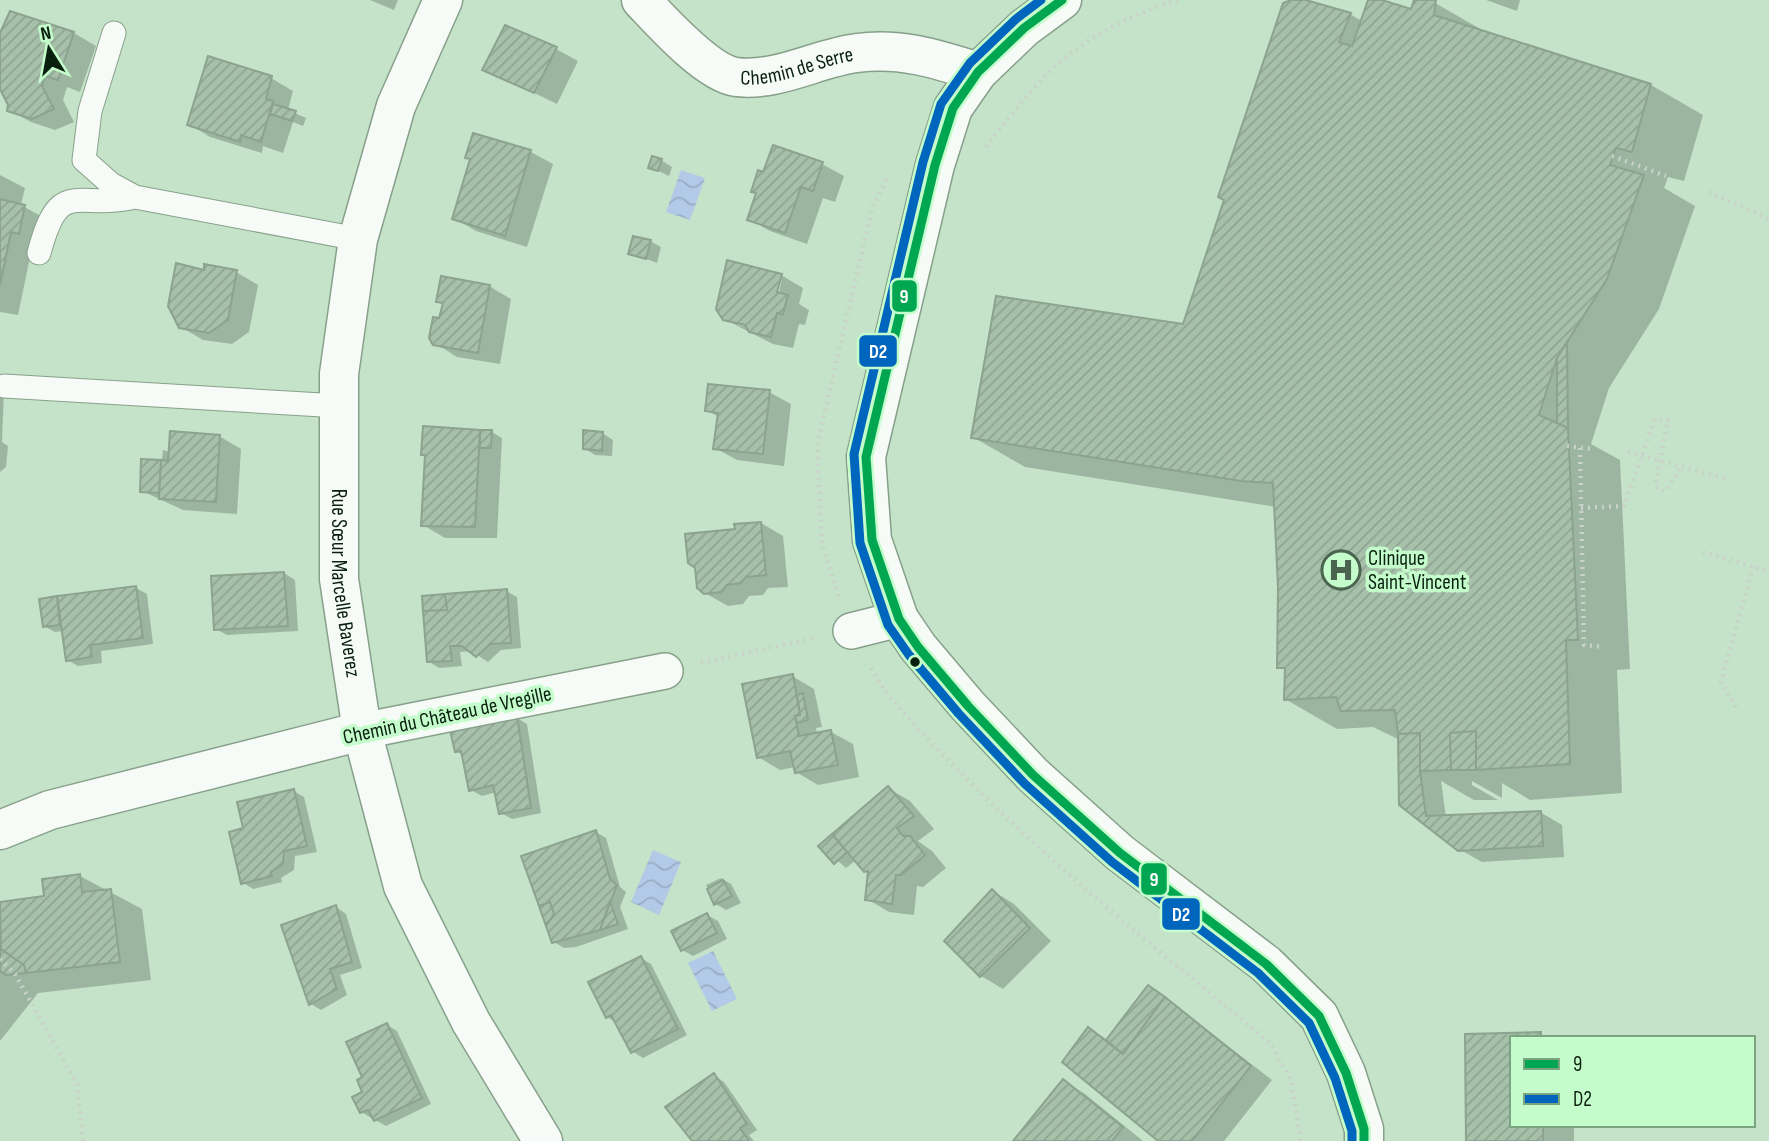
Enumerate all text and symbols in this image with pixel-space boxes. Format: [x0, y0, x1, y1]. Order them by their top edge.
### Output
north arrow [14, 14, 84, 84]
text: N [39, 22, 53, 46]
street label: Chemin de Serre [740, 42, 855, 91]
line badge: 9 [891, 279, 918, 313]
text: 9 [899, 286, 909, 309]
line badge: D2 [858, 334, 898, 368]
text: D2 [869, 341, 887, 364]
street label: Rue Sœur Marcelle Baverez [326, 489, 366, 679]
place label: Clinique Saint-Vincent [1368, 546, 1466, 595]
hospital icon: Clinique Saint-Vincent [1320, 549, 1362, 591]
unlabelled marker [908, 655, 922, 669]
street label: Chemin du Château de Vregille [340, 681, 554, 750]
line badge: 9 [1140, 862, 1168, 896]
text: 9 [1149, 869, 1159, 892]
line badge: D2 [1161, 897, 1201, 931]
text: D2 [1172, 904, 1190, 927]
legend [1510, 1036, 1755, 1127]
text: 9 [1573, 1052, 1582, 1077]
text: D2 [1573, 1087, 1592, 1112]

